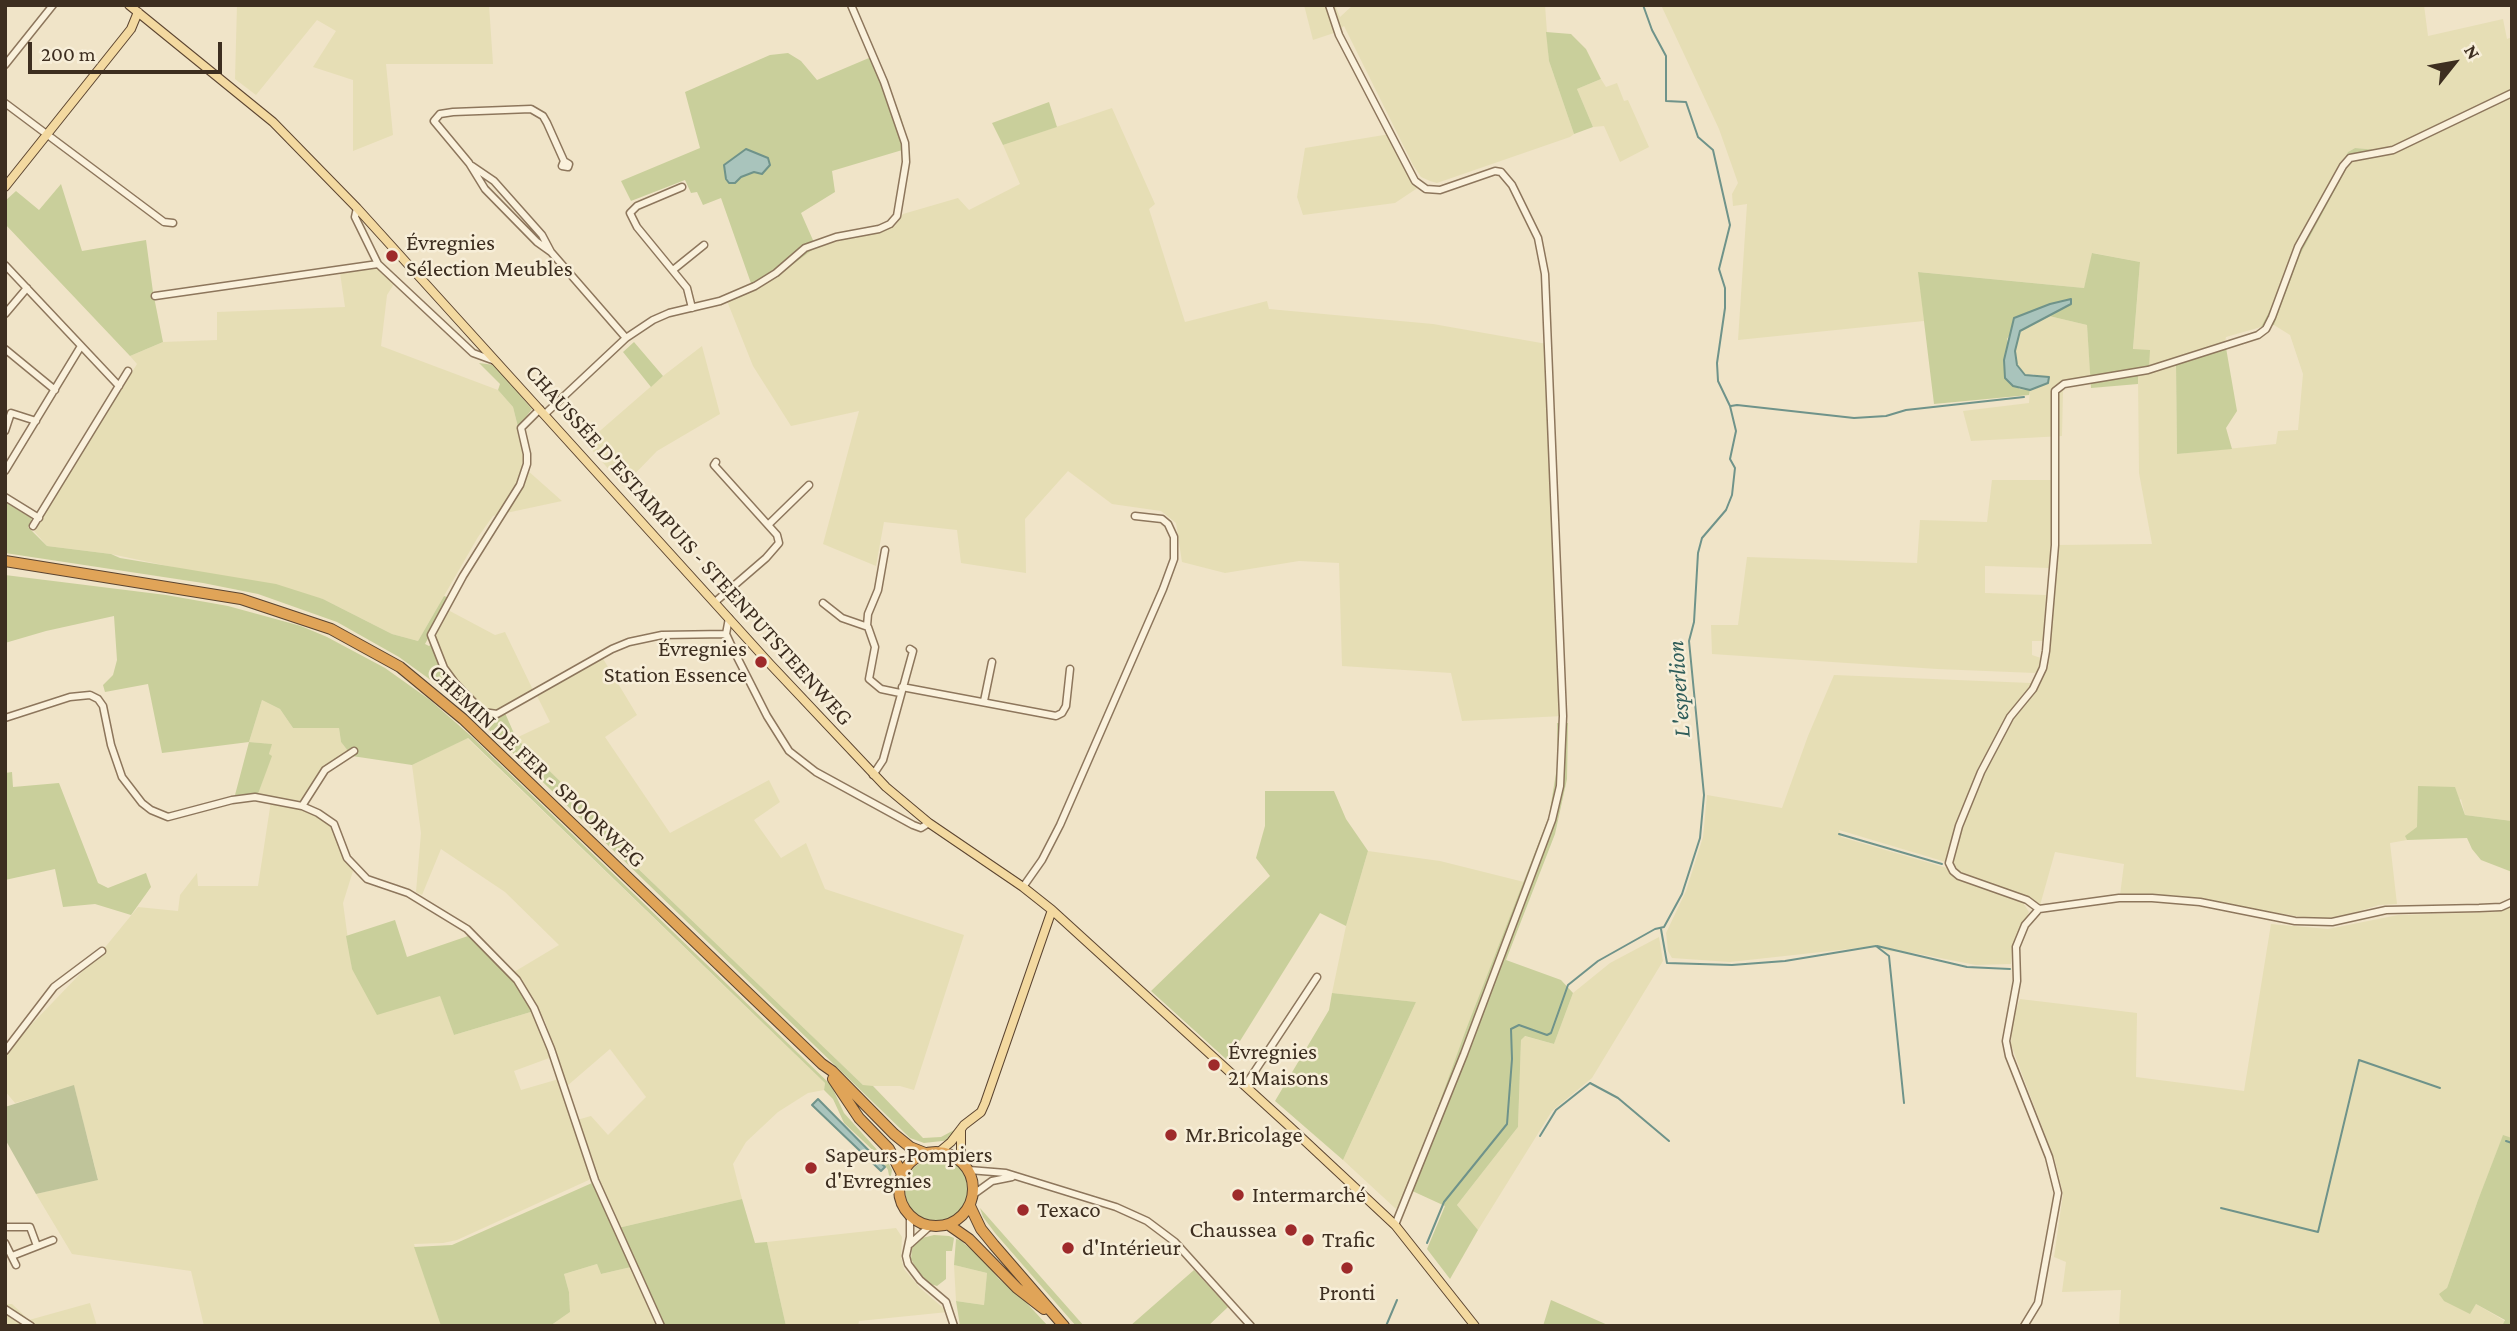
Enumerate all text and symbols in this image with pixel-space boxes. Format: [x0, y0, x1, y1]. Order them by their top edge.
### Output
scale bar [32, 28, 226, 72]
north arrow [2419, 28, 2489, 98]
text: N [2460, 41, 2485, 63]
text: 200 m [41, 42, 96, 66]
place label: Évregnies Sélection Meubles [406, 229, 573, 283]
marker: Évregnies Sélection Meubles [384, 248, 400, 264]
street label: CHAUSSÉE D'ESTAIMPUIS - STEENPUTSTEENWEG [519, 359, 859, 731]
place label: Évregnies Station Essence [604, 635, 747, 689]
water label: L'esperlion [1661, 639, 1697, 739]
marker: Évregnies Station Essence [753, 654, 769, 670]
street label: CHEMIN DE FER - SPOORWEG [423, 658, 651, 874]
place label: Évregnies 21 Maisons [1228, 1038, 1328, 1092]
marker: Évregnies 21 Maisons [1206, 1057, 1222, 1073]
place label: Mr.Bricolage [1185, 1121, 1302, 1149]
marker: Mr.Bricolage [1163, 1127, 1179, 1143]
place label: Sapeurs-Pompiers d'Evregnies [825, 1141, 992, 1195]
marker: Sapeurs-Pompiers d'Evregnies [803, 1160, 819, 1176]
place label: Intermarché [1252, 1181, 1366, 1209]
marker: Intermarché [1230, 1187, 1246, 1203]
place label: Texaco [1037, 1196, 1101, 1224]
marker: Texaco [1015, 1202, 1031, 1218]
place label: Chaussea [1189, 1216, 1277, 1244]
marker: Chaussea [1283, 1222, 1299, 1238]
place label: Trafic [1322, 1226, 1375, 1254]
marker: Trafic [1300, 1232, 1316, 1248]
place label: d'Intérieur [1082, 1234, 1181, 1262]
marker: d'Intérieur [1060, 1240, 1076, 1256]
marker: Pronti [1339, 1260, 1355, 1276]
place label: Pronti [1319, 1279, 1375, 1307]

